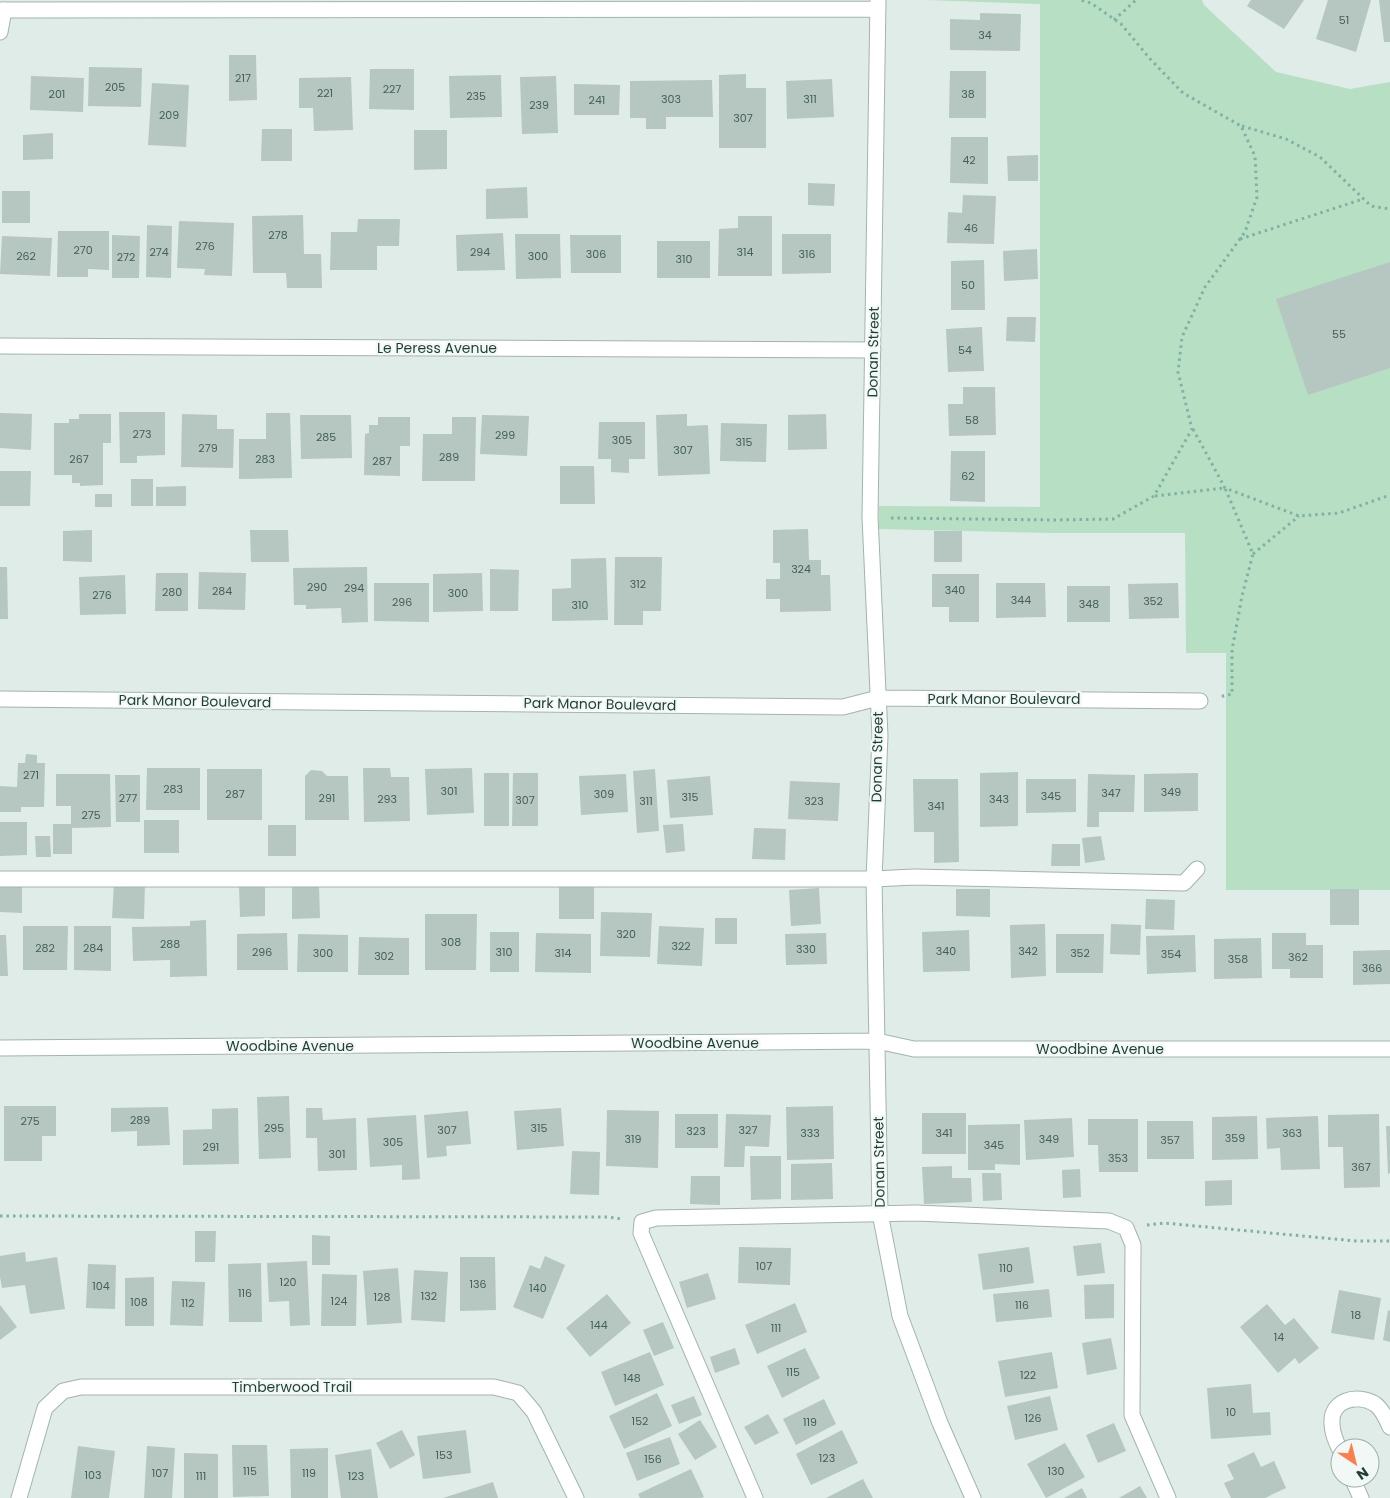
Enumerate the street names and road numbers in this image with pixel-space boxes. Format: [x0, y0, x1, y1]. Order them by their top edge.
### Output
street label: Donan Street [862, 306, 884, 398]
street label: Le Peress Avenue [377, 338, 497, 358]
street label: Park Manor Boulevard [928, 689, 1080, 709]
street label: Park Manor Boulevard [118, 690, 272, 712]
street label: Park Manor Boulevard [523, 693, 677, 715]
street label: Donan Street [866, 711, 888, 803]
street label: Woodbine Avenue [631, 1033, 759, 1053]
street label: Woodbine Avenue [226, 1036, 354, 1056]
street label: Woodbine Avenue [1036, 1039, 1164, 1059]
street label: Donan Street [868, 1116, 890, 1208]
street label: Timberwood Trail [232, 1377, 352, 1397]

